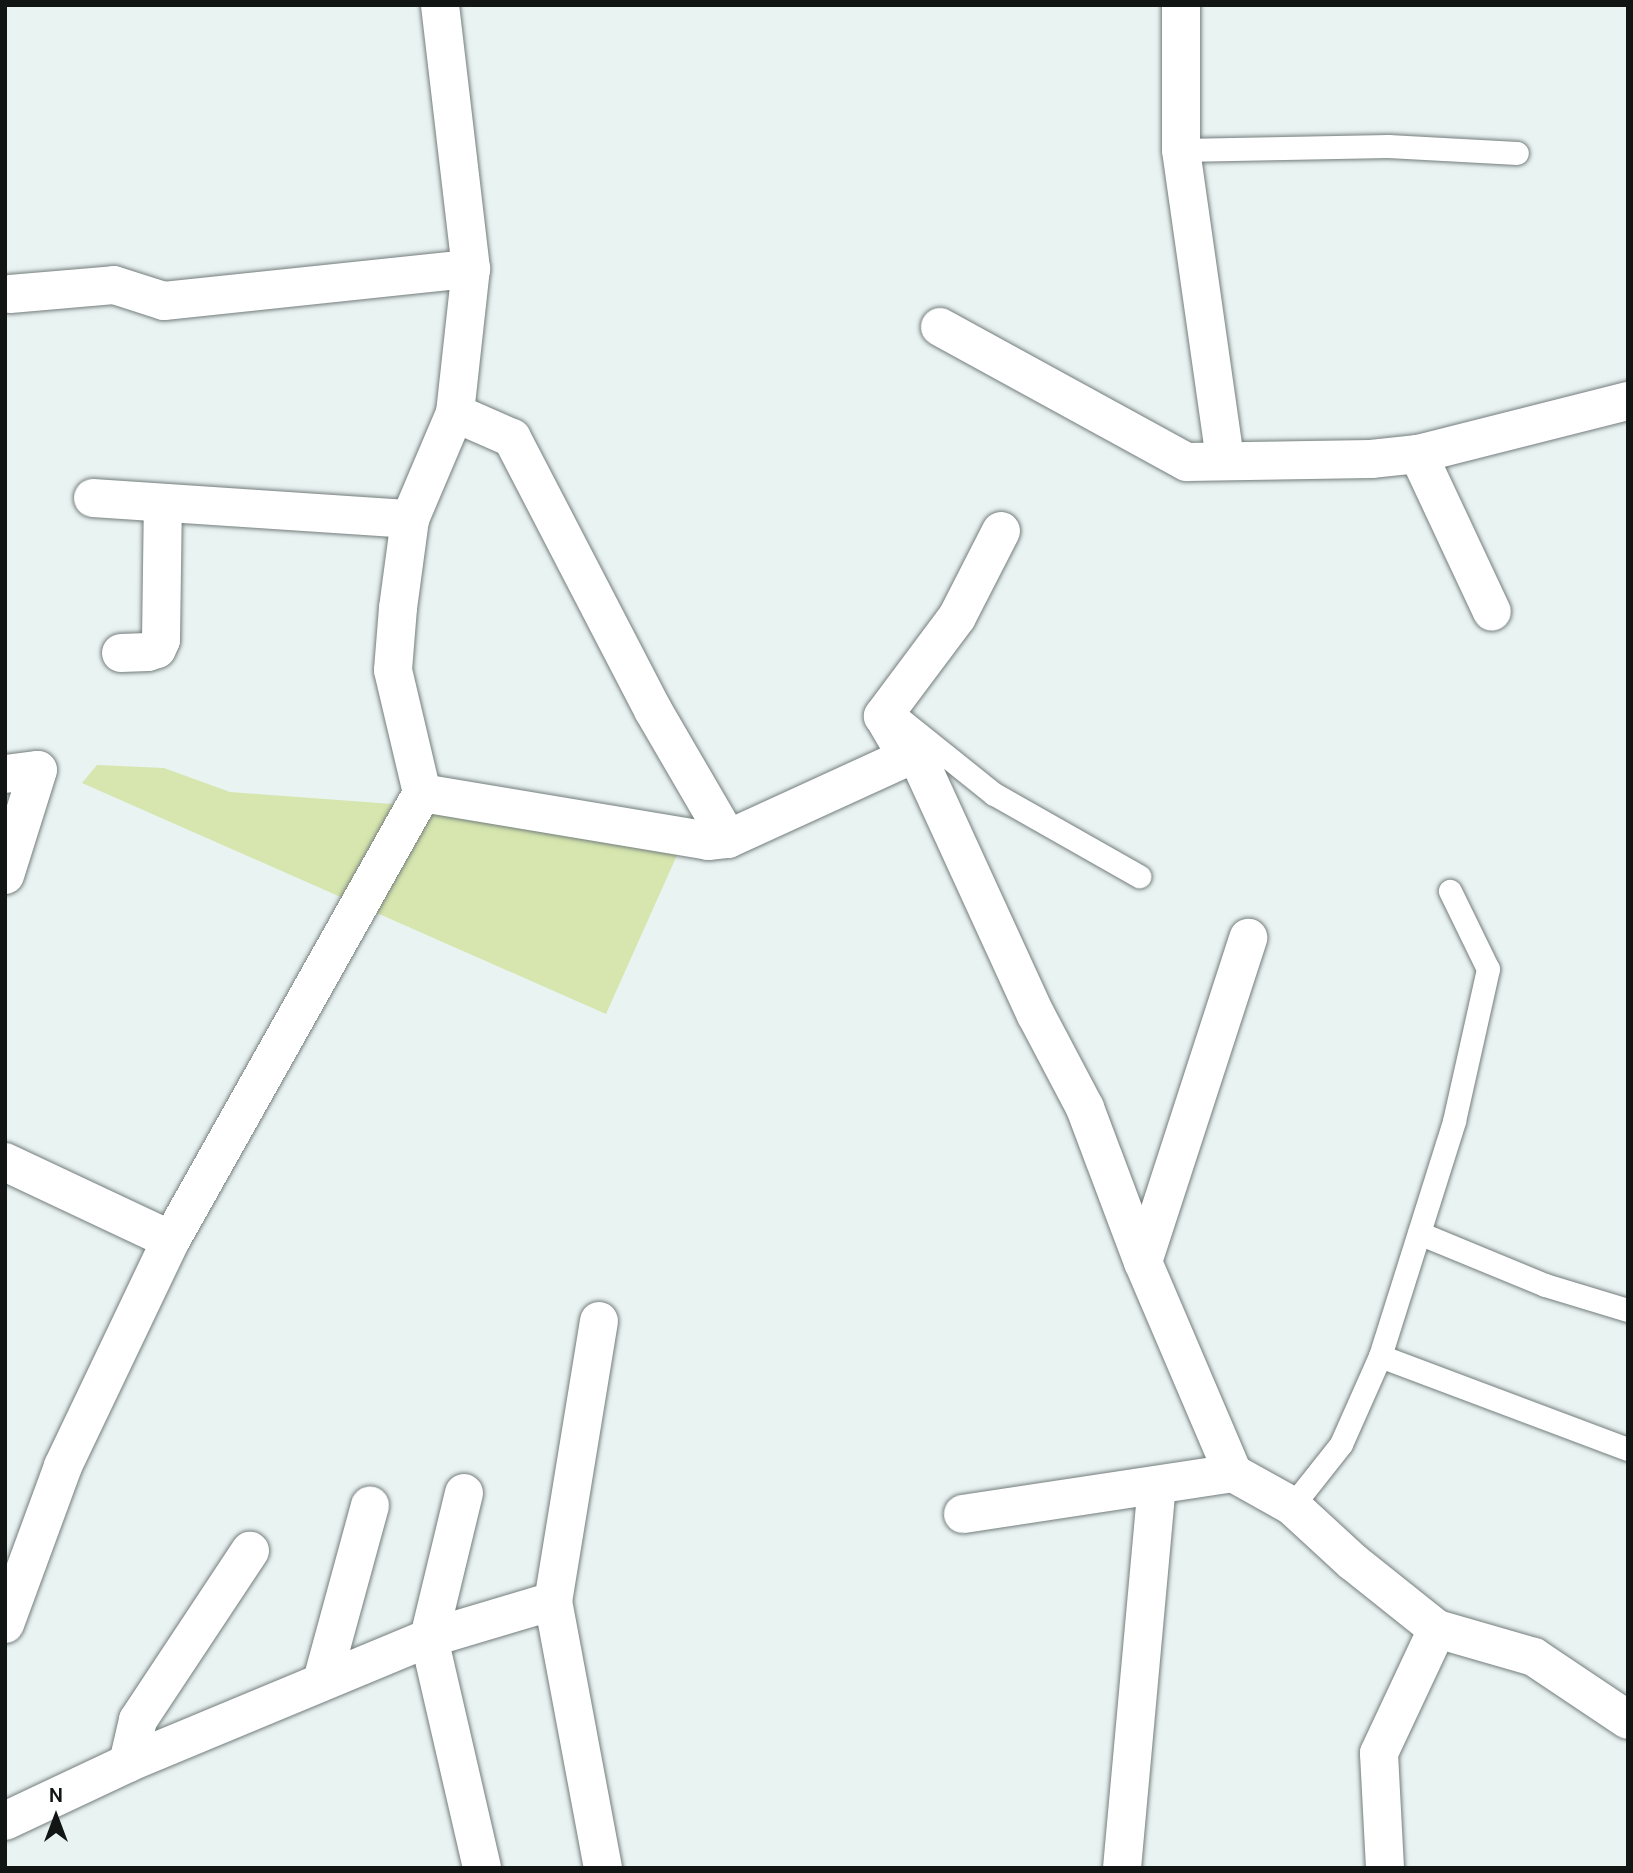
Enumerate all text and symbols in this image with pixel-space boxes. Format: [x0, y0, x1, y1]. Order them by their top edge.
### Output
north arrow [21, 1782, 91, 1852]
text: N [49, 1783, 63, 1808]

